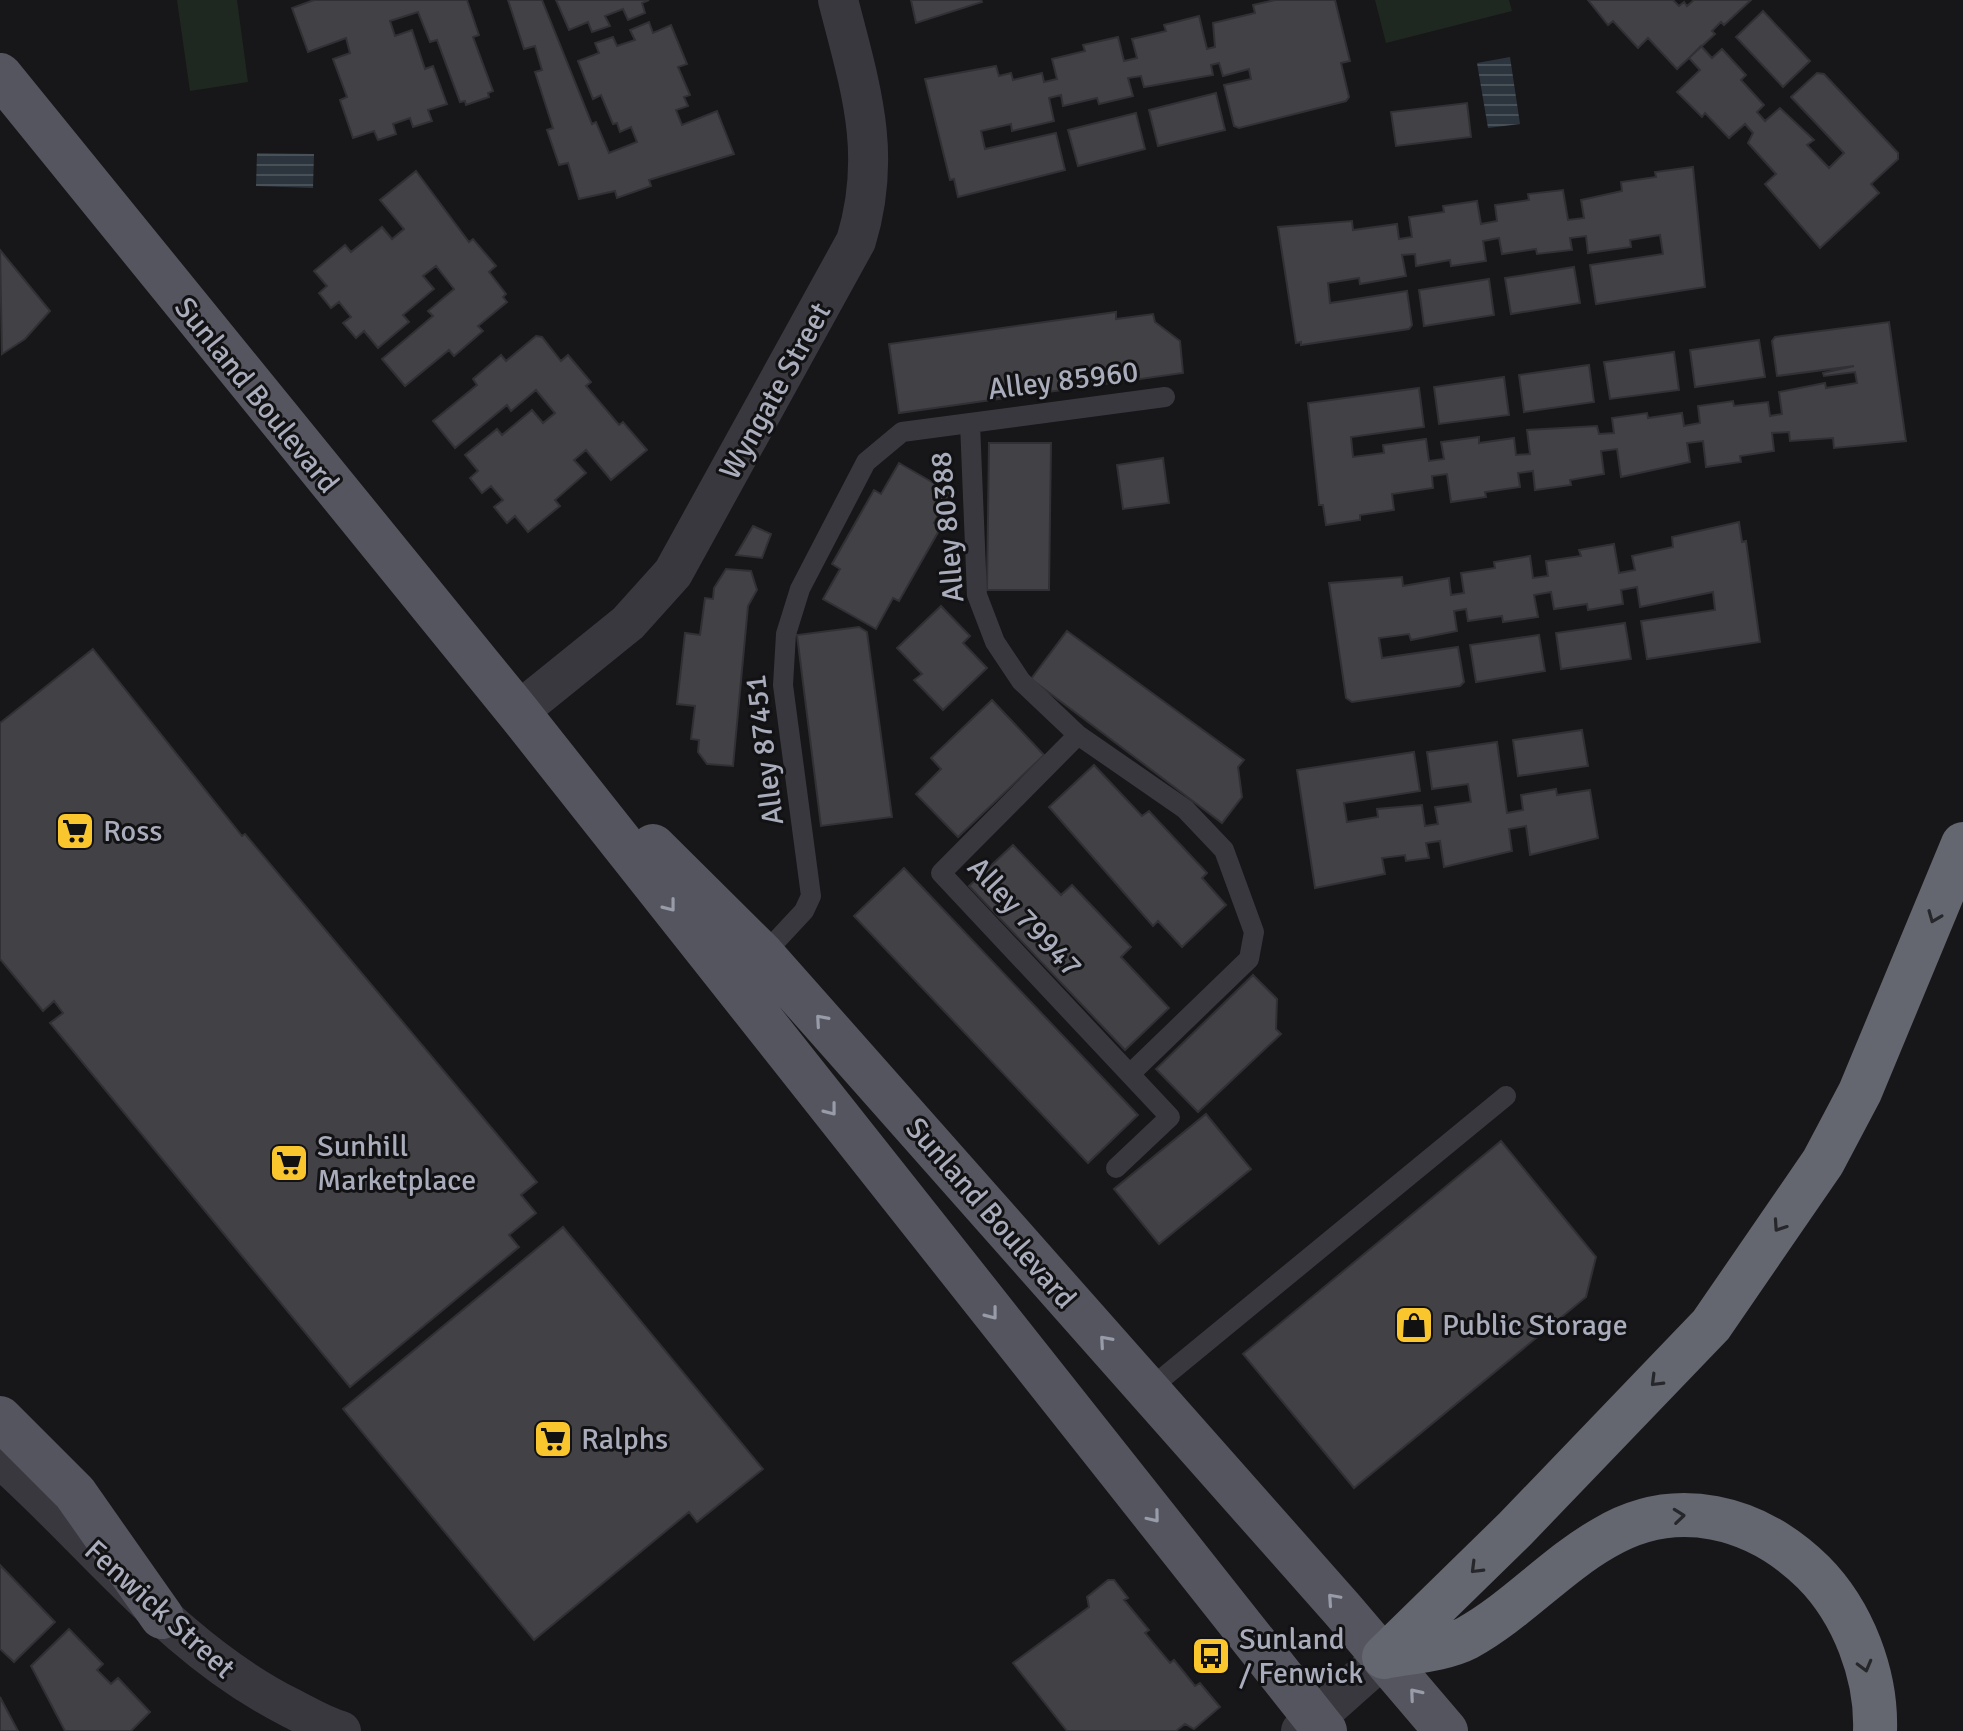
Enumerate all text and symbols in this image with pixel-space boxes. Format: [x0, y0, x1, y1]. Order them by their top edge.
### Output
street label: Sunland Boulevard [166, 290, 347, 501]
street label: Wyngate Street [712, 296, 839, 486]
street label: Alley 85960 [986, 353, 1140, 408]
street label: Alley 80388 [922, 450, 973, 604]
street label: Alley 87451 [737, 673, 792, 827]
supermarket icon: Ross [54, 810, 96, 852]
place label: Ross [103, 813, 162, 850]
street label: Alley 79947 [960, 849, 1090, 985]
one-way arrow [661, 897, 675, 912]
one-way arrow [1927, 909, 1944, 923]
one-way arrow [817, 1015, 831, 1030]
one-way arrow [821, 1101, 836, 1115]
street label: Sunland Boulevard [898, 1110, 1084, 1316]
place label: Sunhill Marketplace [317, 1128, 476, 1199]
supermarket icon: Sunhill Marketplace [268, 1142, 310, 1184]
one-way arrow [1774, 1218, 1789, 1232]
shop icon: Public Storage [1393, 1304, 1435, 1346]
one-way arrow [982, 1305, 997, 1319]
place label: Public Storage [1442, 1307, 1628, 1344]
one-way arrow [1100, 1336, 1115, 1351]
one-way arrow [1651, 1372, 1665, 1386]
supermarket icon: Ralphs [532, 1418, 574, 1460]
place label: Ralphs [581, 1421, 668, 1458]
one-way arrow [1673, 1507, 1686, 1524]
one-way arrow [1144, 1508, 1159, 1522]
street label: Fenwick Street [77, 1532, 243, 1687]
one-way arrow [1470, 1558, 1485, 1573]
one-way arrow [1328, 1593, 1343, 1608]
place label: Sunland / Fenwick [1239, 1621, 1363, 1692]
bus stop icon: Sunland / Fenwick [1190, 1635, 1232, 1677]
one-way arrow [1856, 1658, 1873, 1672]
one-way arrow [1410, 1689, 1425, 1703]

